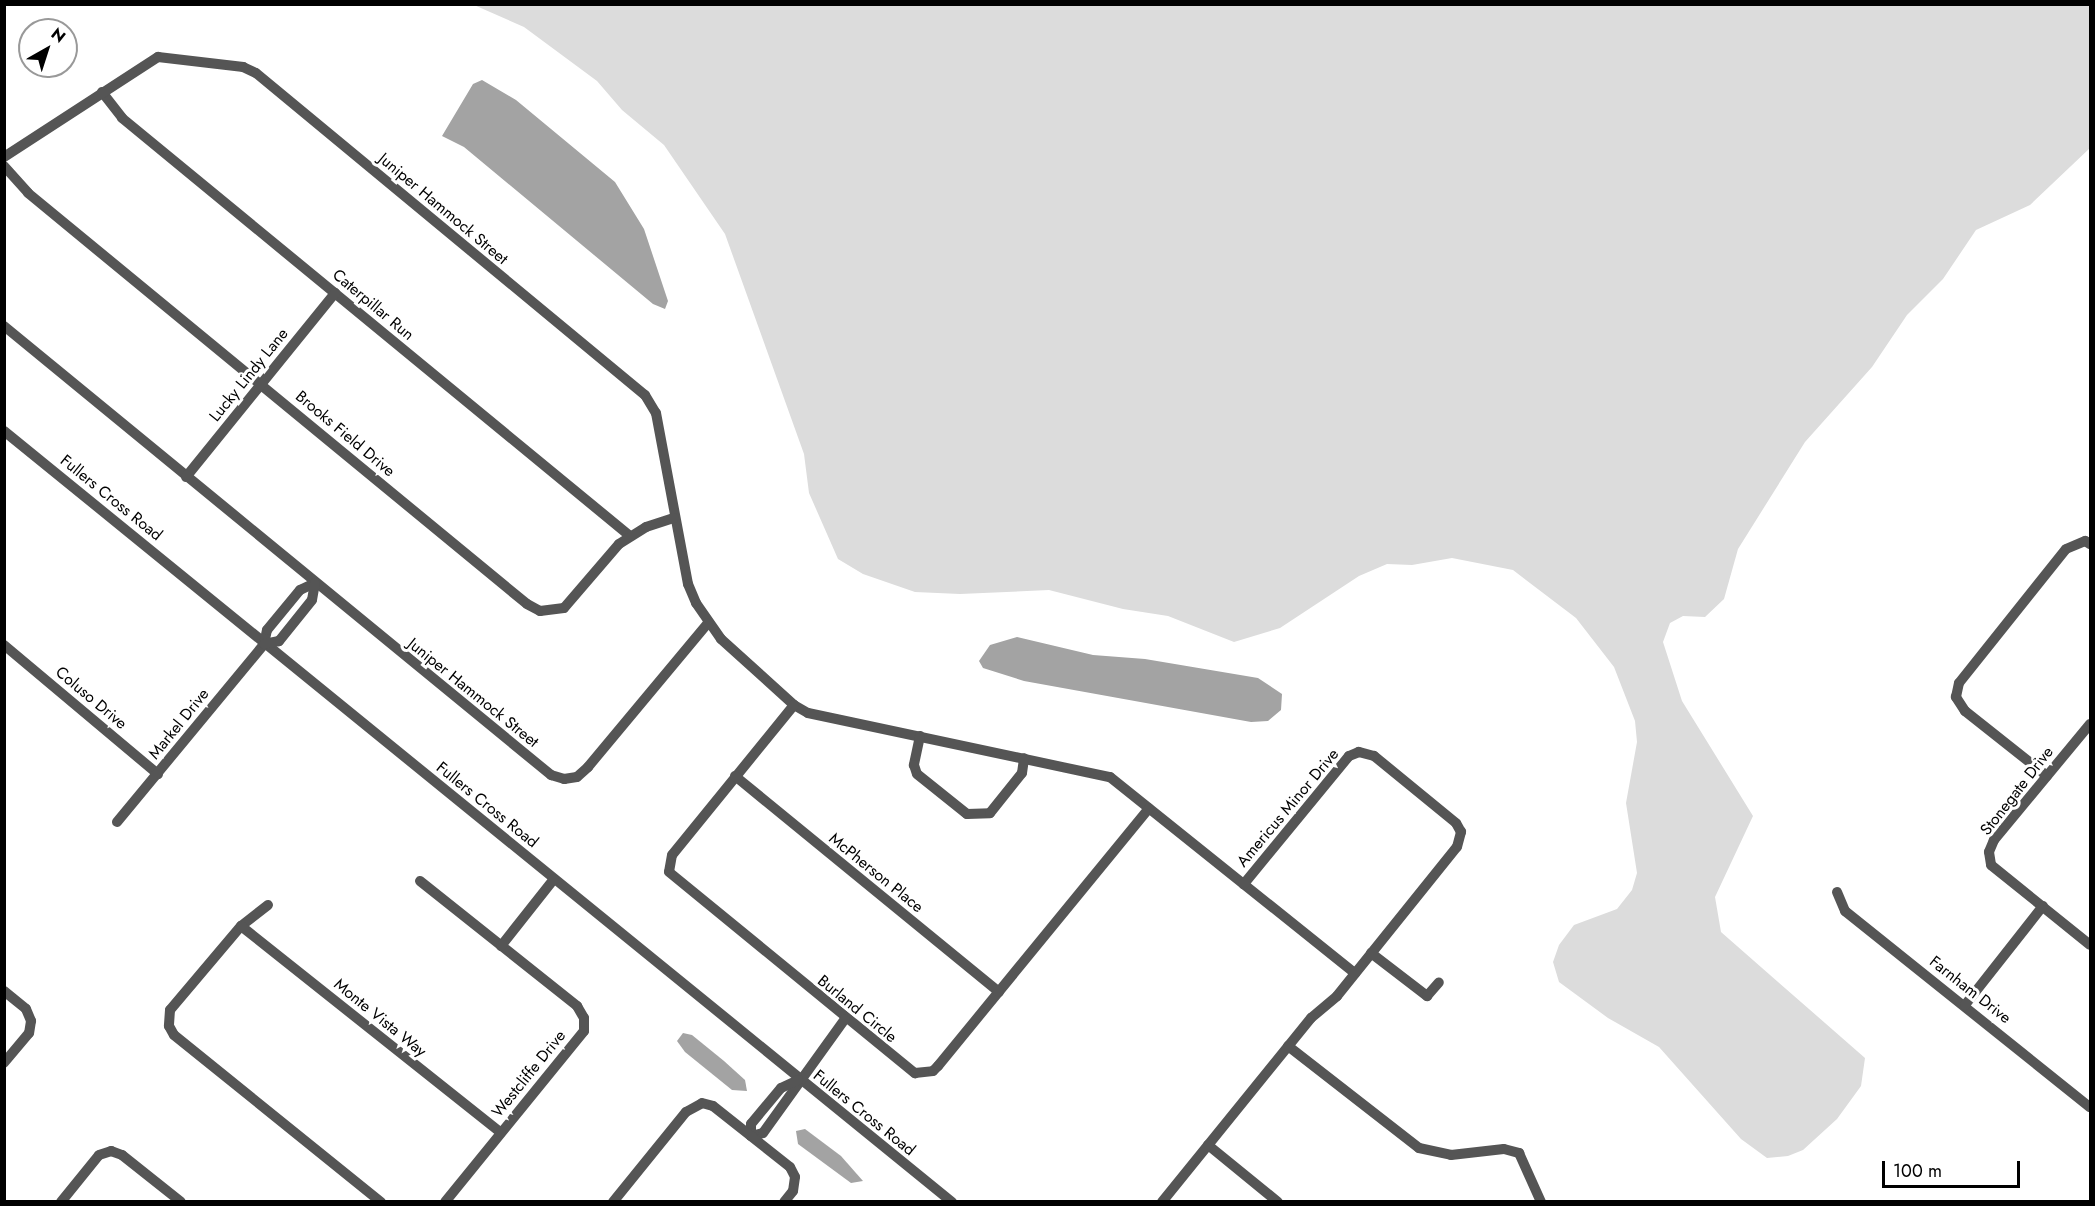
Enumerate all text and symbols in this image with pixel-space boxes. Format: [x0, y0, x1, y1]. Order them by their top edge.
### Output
north arrow [18, 18, 78, 78]
text: N [46, 22, 71, 48]
street label: Juniper Hammock Street [374, 149, 512, 269]
street label: Caterpillar Run [328, 265, 418, 345]
street label: Lucky Lindy Lane [206, 325, 292, 425]
street label: Brooks Field Drive [292, 387, 398, 481]
street label: Fullers Cross Road [56, 451, 166, 545]
street label: Juniper Hammock Street [404, 634, 542, 752]
street label: Coluso Drive [51, 663, 131, 733]
street label: Markel Drive [145, 685, 213, 763]
street label: Stonegate Drive [1976, 743, 2058, 839]
street label: Americus Minor Drive [1233, 745, 1343, 871]
street label: Fullers Cross Road [432, 758, 542, 852]
street label: McPherson Place [825, 829, 927, 917]
street label: Farnham Drive [1925, 952, 2015, 1028]
street label: Burland Circle [813, 971, 901, 1047]
street label: Monte Vista Way [330, 975, 430, 1061]
street label: Westcliffe Drive [488, 1027, 570, 1121]
street label: Fullers Cross Road [809, 1066, 919, 1160]
scale bar [1885, 1149, 2023, 1187]
text: 100 m [1893, 1158, 1942, 1184]

